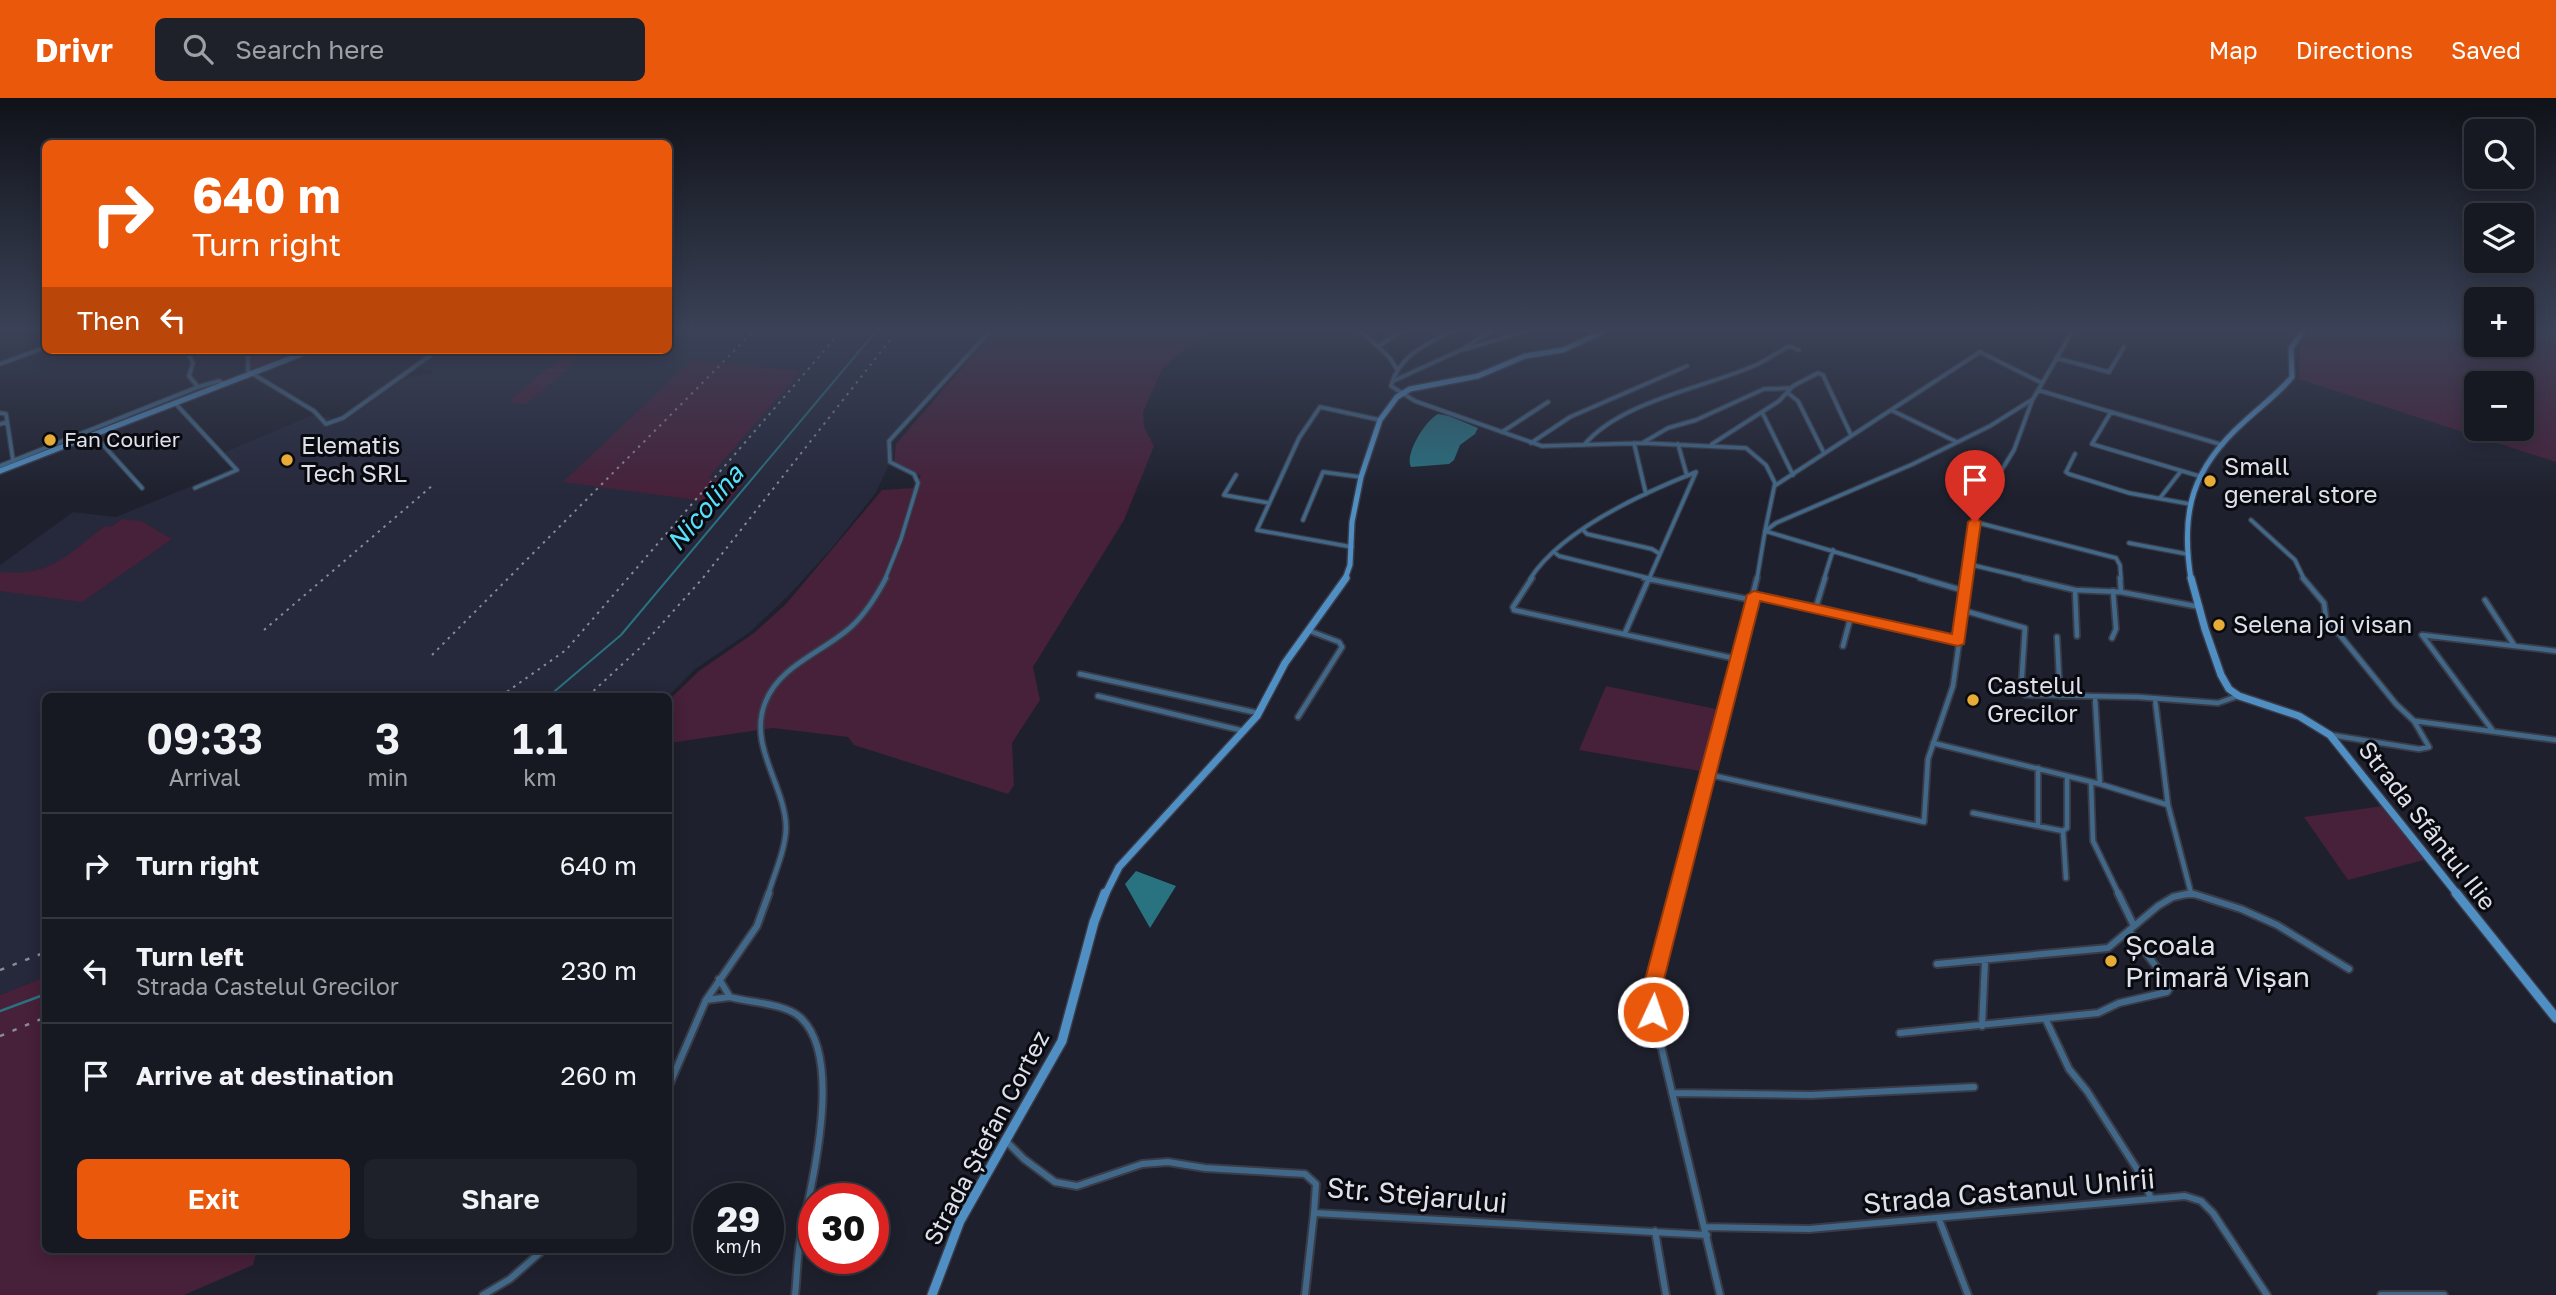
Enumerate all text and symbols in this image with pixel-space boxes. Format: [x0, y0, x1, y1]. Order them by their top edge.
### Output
search box [155, 18, 645, 81]
text: Drivr [35, 30, 113, 69]
icon: search [179, 30, 217, 68]
text: Search here [235, 34, 384, 65]
text: Map [2209, 35, 2258, 64]
text: Directions [2296, 35, 2413, 64]
text: Saved [2451, 35, 2521, 64]
map controls [2464, 119, 2534, 441]
button: search [2464, 119, 2534, 189]
text: 640 m [192, 165, 341, 224]
icon: right [77, 168, 168, 259]
button: layers [2464, 203, 2534, 273]
text: Turn right [192, 225, 341, 263]
button: + [2464, 287, 2534, 357]
icon: left [154, 301, 192, 339]
text: Then [77, 305, 140, 336]
button: − [2464, 371, 2534, 441]
place label: Fan Courier [64, 426, 180, 452]
place label: Elematis Tech SRL [301, 430, 407, 487]
marker: Fan Courier [42, 432, 58, 448]
pin [1945, 450, 2005, 522]
place label: Small general store [2224, 451, 2377, 508]
marker: Elematis Tech SRL [279, 452, 295, 468]
water label: Nicolina [660, 457, 750, 557]
icon: arrive [1956, 461, 1994, 499]
marker: Small general store [2202, 473, 2218, 489]
place label: Selena joi visan [2233, 609, 2412, 638]
marker: Selena joi visan [2211, 617, 2227, 633]
place label: Castelul Grecilor [1987, 670, 2083, 727]
marker: Castelul Grecilor [1965, 692, 1981, 708]
text: 09:33 [146, 713, 263, 763]
text: 3 [375, 713, 400, 763]
text: 1.1 [512, 713, 568, 763]
street label: Strada Sfântul Ilie [2353, 735, 2503, 915]
text: Arrival [169, 763, 241, 791]
text: min [367, 763, 408, 791]
text: km [523, 763, 557, 791]
icon: right [77, 847, 115, 885]
text: Turn right [136, 850, 259, 881]
text: 640 m [560, 850, 637, 881]
place label: Școala Primară Vișan [2125, 928, 2310, 993]
text: Turn left [136, 941, 244, 972]
icon: left [77, 952, 115, 990]
marker: Școala Primară Vișan [2103, 953, 2119, 969]
text: 230 m [561, 955, 637, 986]
text: Strada Castelul Grecilor [136, 972, 399, 1000]
position arrow [1616, 975, 1690, 1049]
street label: Strada Ștefan Cortez [917, 1025, 1055, 1250]
icon: arrive [77, 1057, 115, 1095]
text: Arrive at destination [136, 1060, 394, 1091]
text: 260 m [561, 1060, 637, 1091]
button: Exit [77, 1159, 350, 1239]
button: Share [364, 1159, 637, 1239]
street label: Strada Castanul Unirii [1862, 1161, 2156, 1220]
street label: Str. Stejarului [1325, 1170, 1509, 1219]
speed limit sign: 30 [798, 1183, 889, 1274]
text: 29 [717, 1198, 760, 1240]
text: km/h [716, 1235, 761, 1257]

